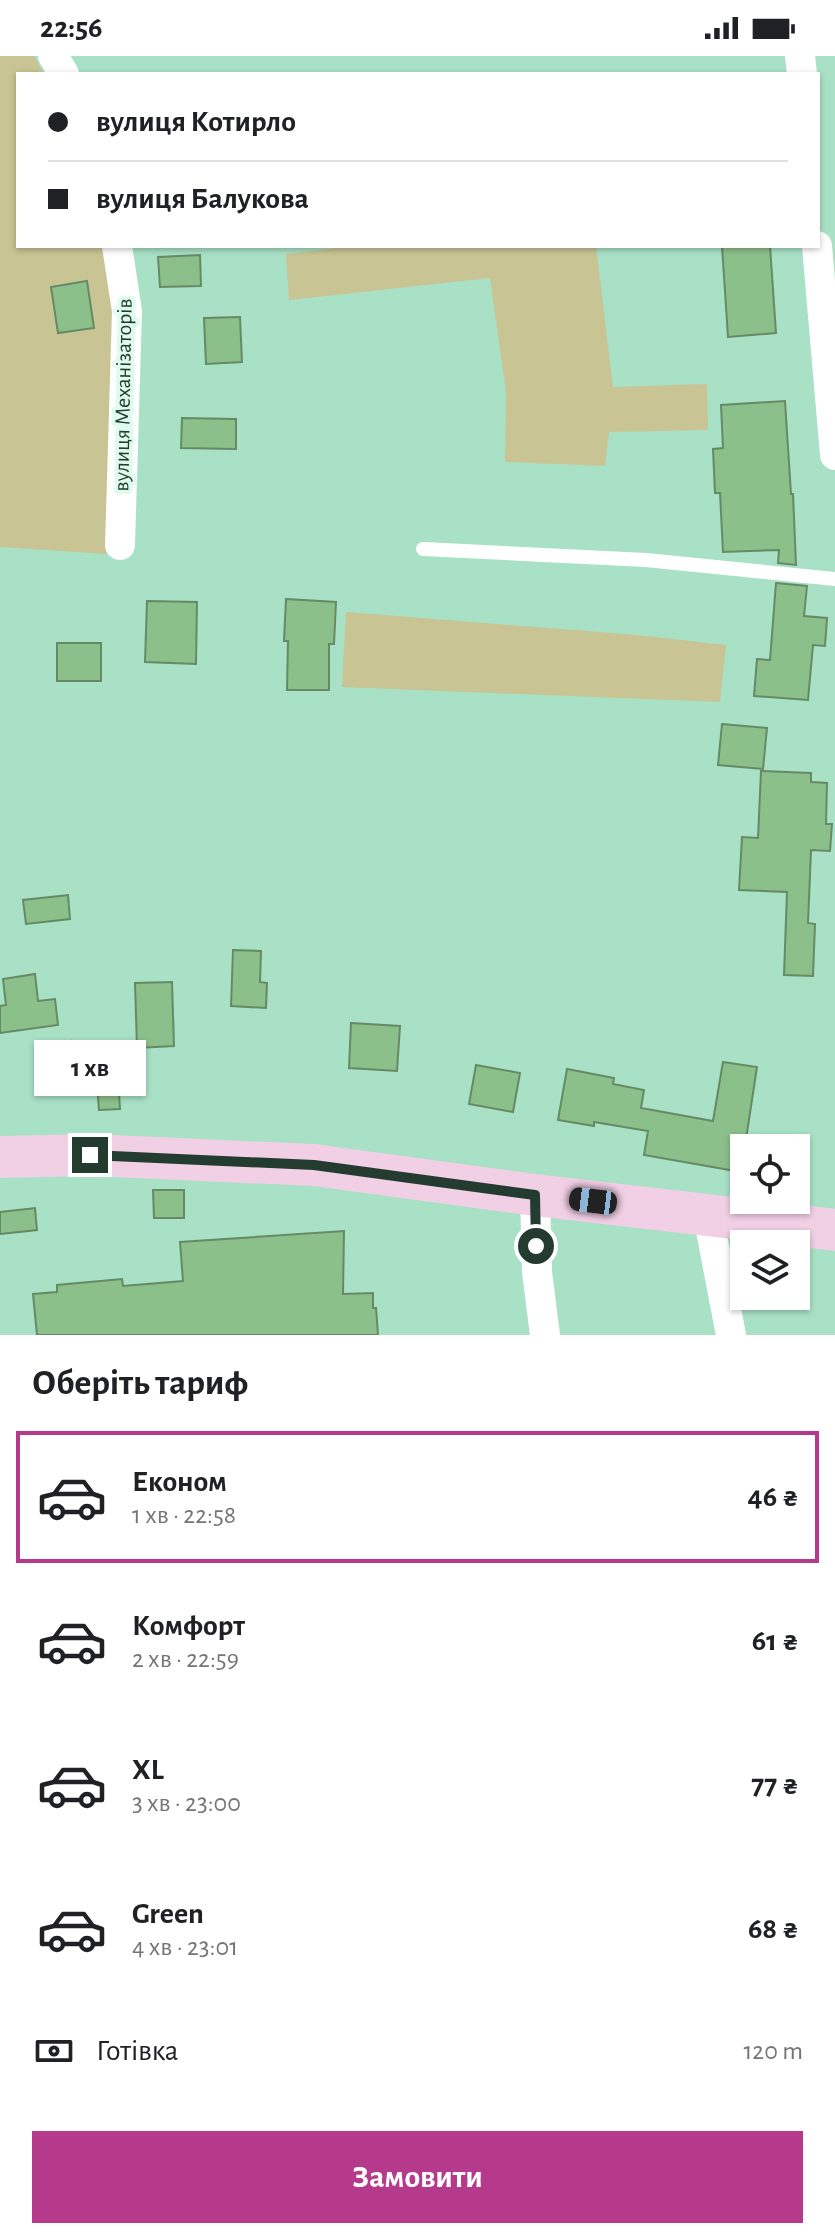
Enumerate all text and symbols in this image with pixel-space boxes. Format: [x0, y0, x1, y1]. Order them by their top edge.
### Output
text: 22:56 [40, 13, 103, 43]
text: вулиця Котирло [96, 107, 296, 137]
text: вулиця Балукова [96, 184, 309, 214]
street label: вулиця Механізаторів [110, 298, 136, 492]
callout: 1 хв [34, 1039, 146, 1095]
text: 1 хв [71, 1055, 109, 1081]
map controls [730, 1134, 810, 1310]
button: locate [730, 1134, 810, 1214]
route end [72, 1137, 108, 1173]
car [568, 1186, 618, 1216]
route start [518, 1228, 554, 1264]
button: layers [730, 1230, 810, 1310]
text: Оберіть тариф [32, 1365, 248, 1401]
icon: car [36, 1461, 108, 1533]
text: Економ [132, 1467, 227, 1497]
text: 46 ₴ [748, 1482, 799, 1512]
text: 1 хв · 22:58 [132, 1502, 236, 1528]
icon: car [36, 1605, 108, 1677]
text: Комфорт [132, 1611, 245, 1641]
text: 61 ₴ [752, 1626, 799, 1656]
text: 2 хв · 22:59 [132, 1646, 239, 1672]
icon: car [36, 1749, 108, 1821]
text: XL [132, 1755, 164, 1785]
text: 77 ₴ [751, 1770, 799, 1800]
text: 3 хв · 23:00 [132, 1790, 241, 1816]
icon: car [36, 1893, 108, 1965]
text: Green [132, 1899, 204, 1929]
text: 68 ₴ [748, 1914, 799, 1944]
text: 4 хв · 23:01 [132, 1934, 238, 1960]
icon: cash [32, 2029, 76, 2073]
text: Готівка [96, 2036, 179, 2066]
text: 120 m [743, 2038, 803, 2064]
button: Замовити [32, 2131, 803, 2223]

